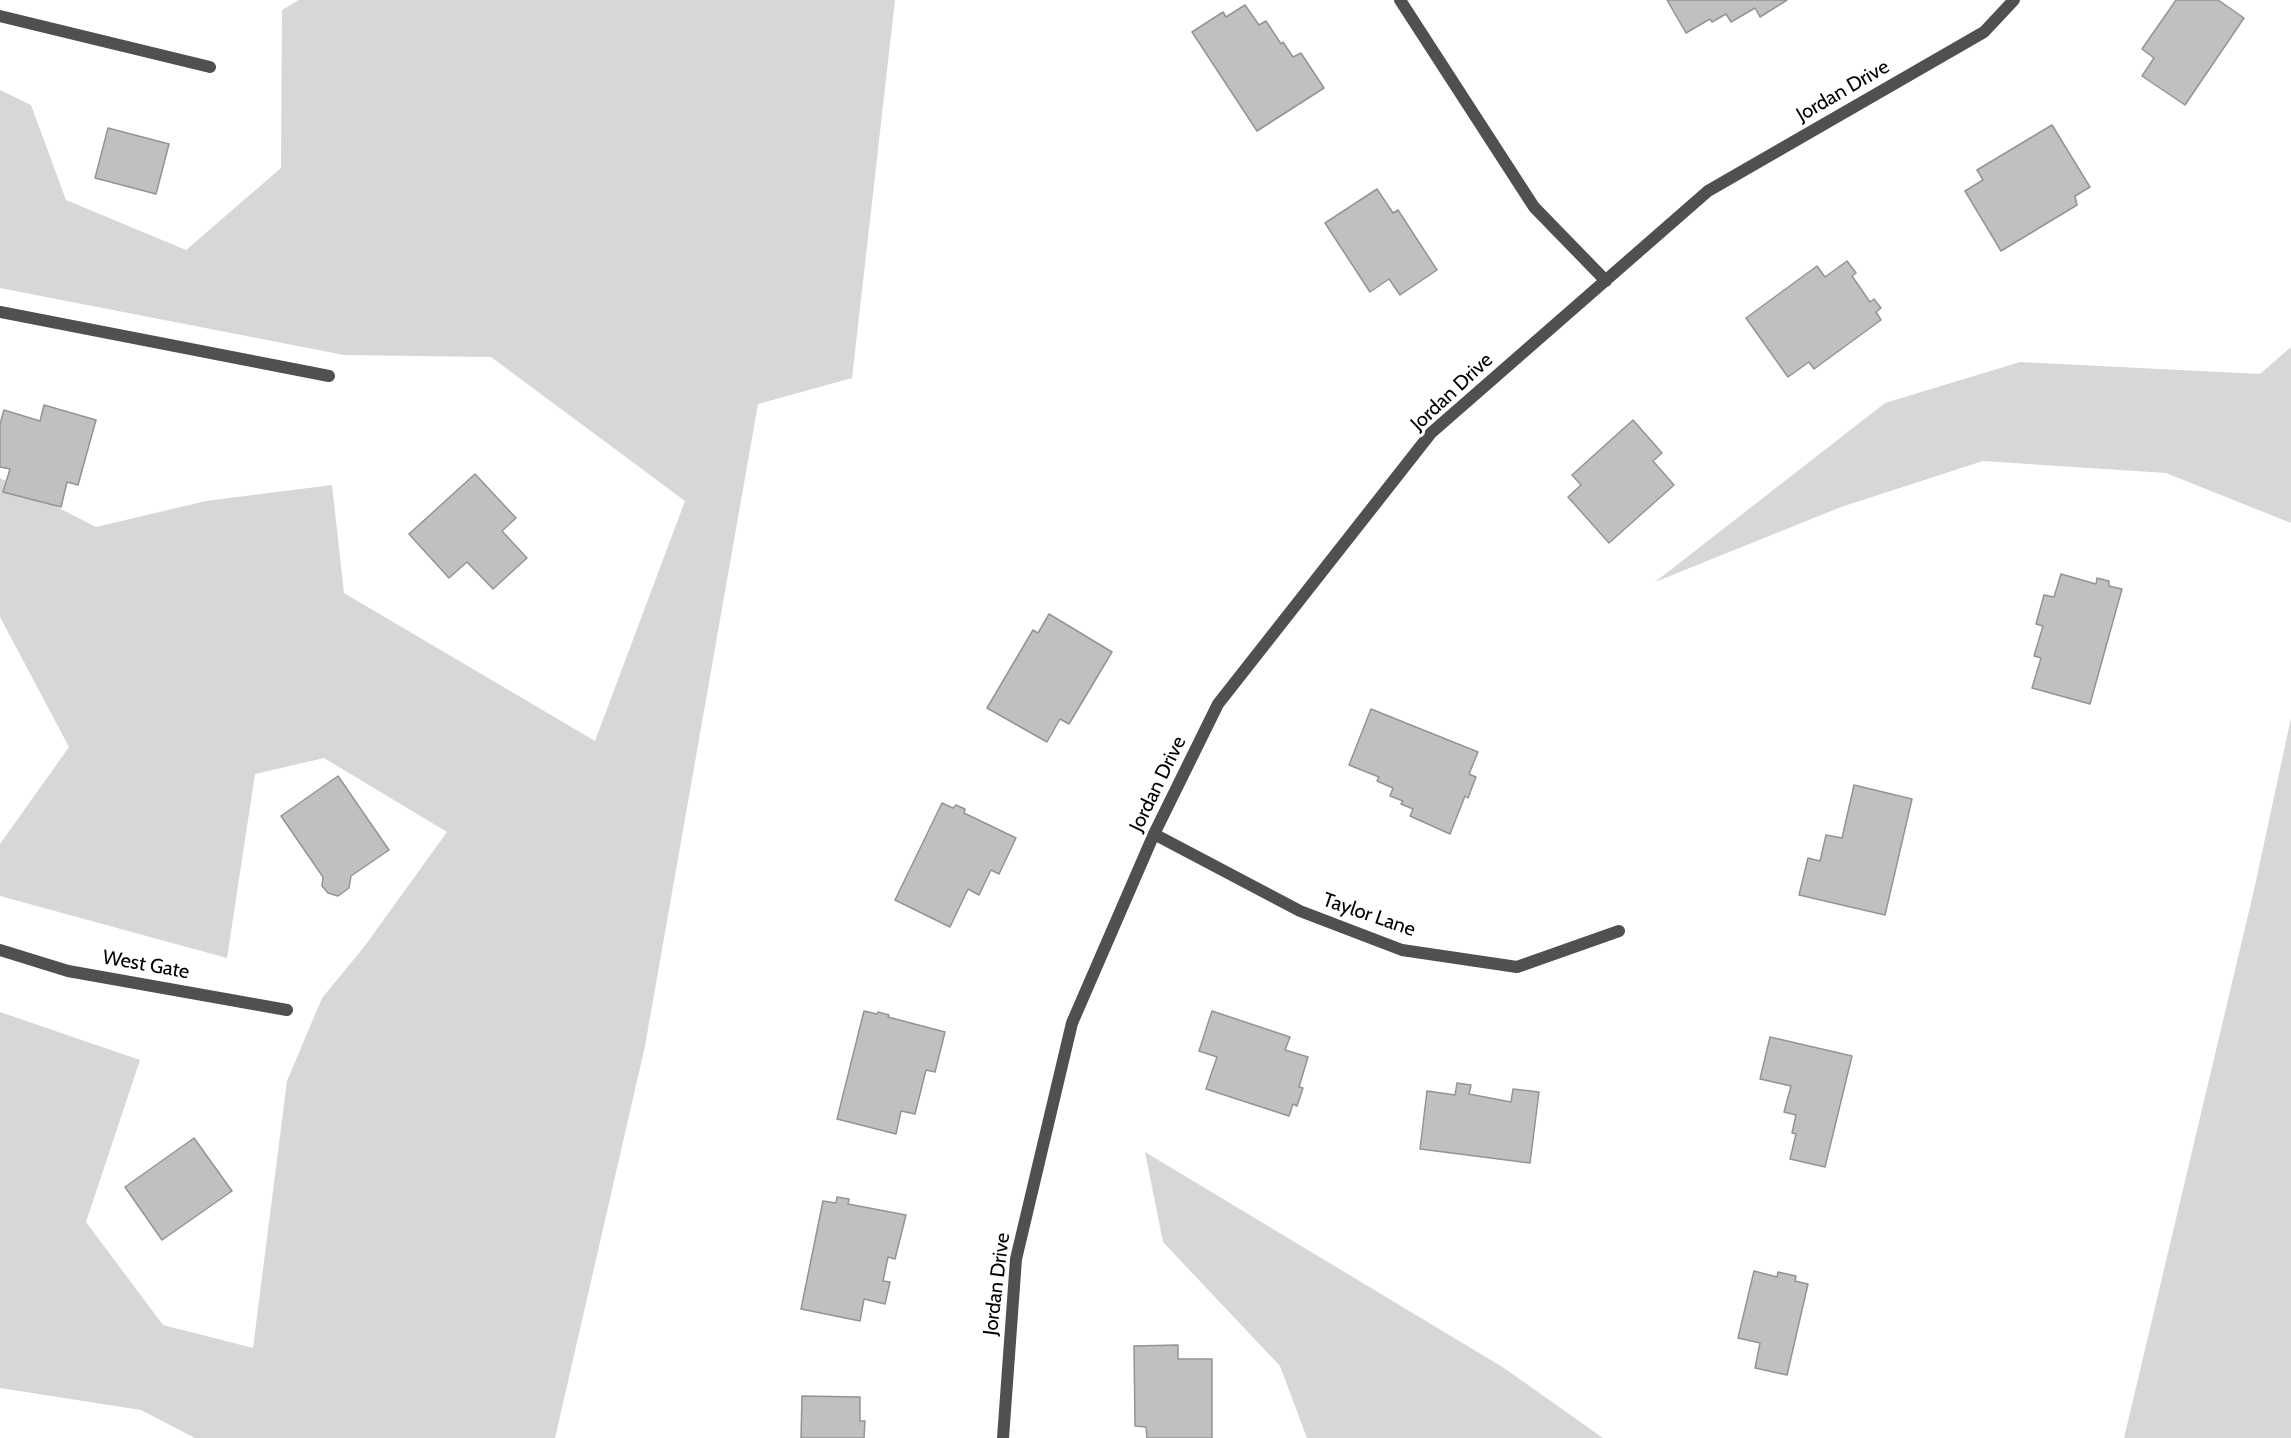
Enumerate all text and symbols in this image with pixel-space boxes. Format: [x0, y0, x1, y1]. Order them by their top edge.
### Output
street label: Jordan Drive [1792, 55, 1894, 127]
street label: Jordan Drive [1406, 348, 1498, 436]
street label: Jordan Drive [1125, 732, 1191, 836]
street label: Taylor Lane [1320, 888, 1418, 942]
street label: West Gate [101, 946, 191, 984]
street label: Jordan Drive [979, 1231, 1015, 1337]

